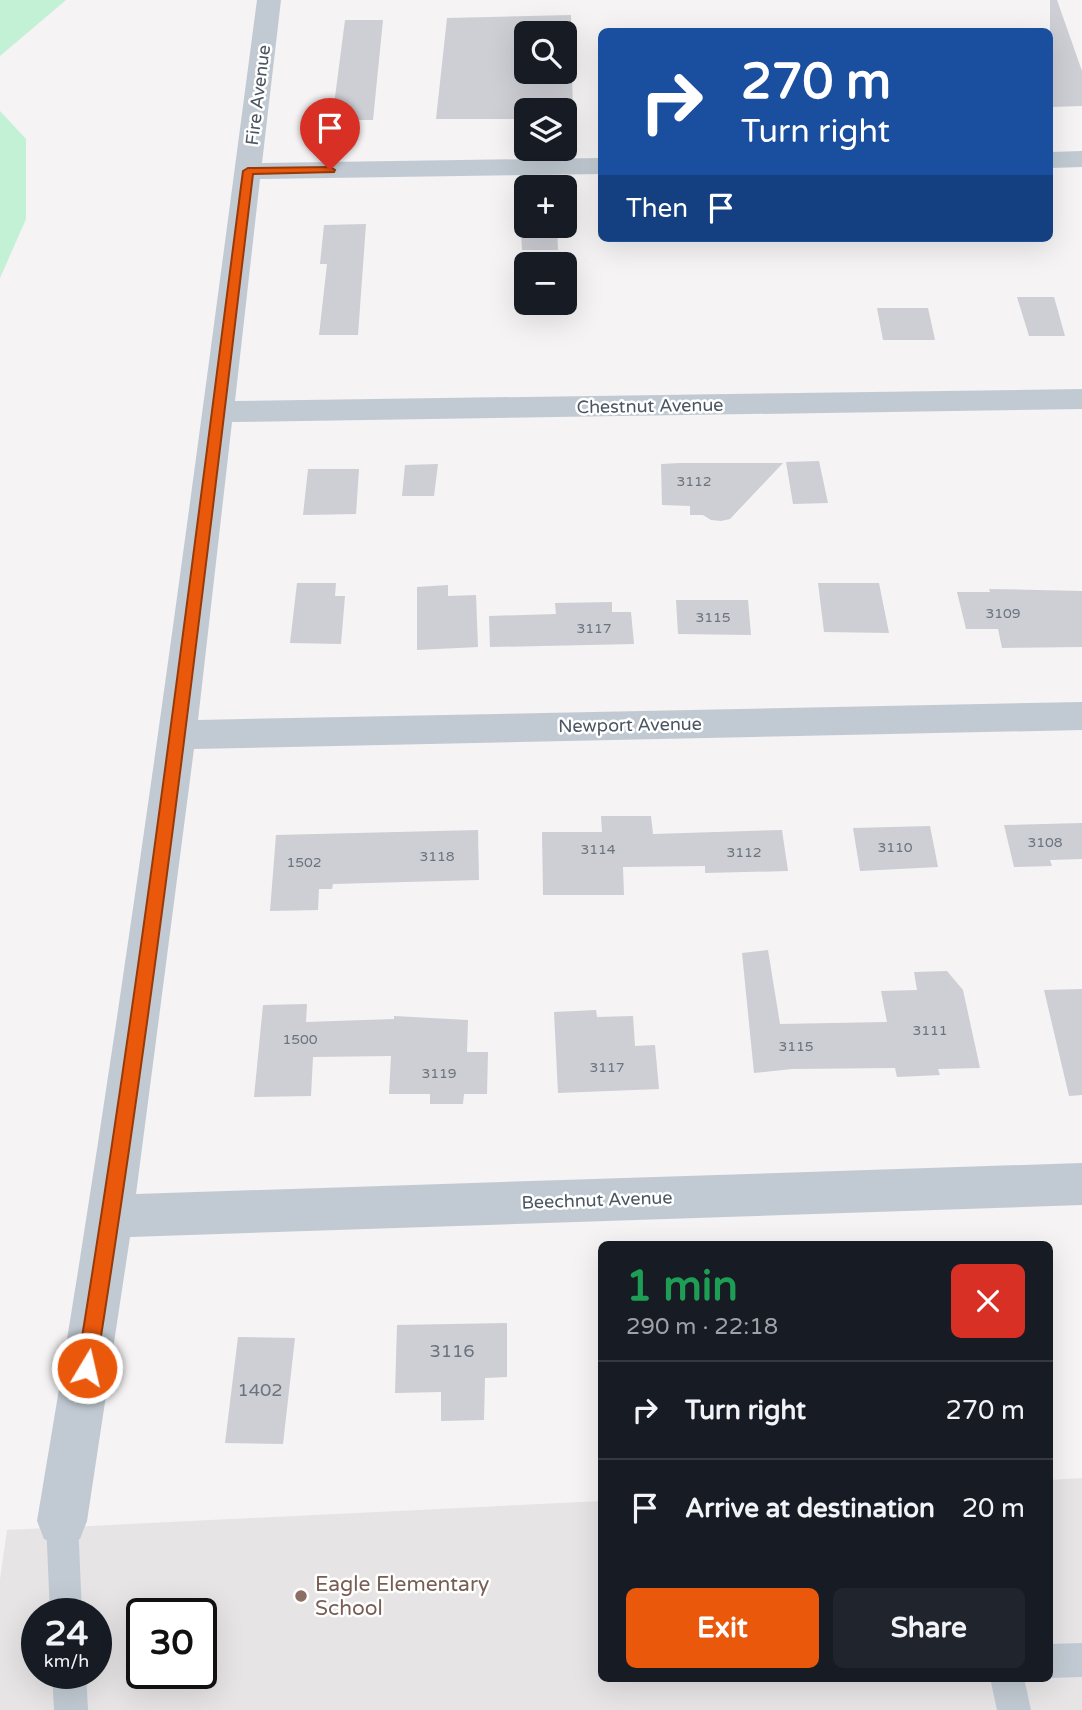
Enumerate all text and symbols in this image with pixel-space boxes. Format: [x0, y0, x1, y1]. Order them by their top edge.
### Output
map controls [514, 21, 577, 315]
button: search [514, 21, 577, 84]
street label: Fire Avenue [241, 43, 275, 147]
text: 270 m [741, 53, 891, 112]
icon: right [626, 56, 717, 147]
pin [300, 98, 360, 170]
button: layers [514, 98, 577, 161]
icon: arrive [311, 109, 349, 147]
text: Turn right [741, 113, 890, 151]
button: + [514, 175, 577, 238]
icon: arrive [702, 189, 740, 227]
text: Then [626, 193, 688, 224]
button: − [514, 252, 577, 315]
street label: Chestnut Avenue [576, 394, 724, 418]
house number: 3112 [676, 473, 712, 490]
house number: 3109 [985, 605, 1021, 622]
house number: 3115 [695, 609, 731, 626]
house number: 3117 [576, 620, 612, 637]
street label: Newport Avenue [558, 713, 702, 737]
house number: 3108 [1027, 834, 1063, 851]
house number: 3110 [877, 839, 913, 856]
house number: 3114 [580, 841, 616, 858]
house number: 3112 [726, 844, 762, 861]
house number: 3118 [419, 848, 455, 865]
house number: 1502 [286, 854, 322, 871]
house number: 3111 [912, 1022, 948, 1039]
house number: 1500 [282, 1031, 318, 1048]
house number: 3115 [778, 1038, 814, 1055]
house number: 3117 [589, 1059, 625, 1076]
house number: 3119 [421, 1065, 457, 1082]
street label: Beechnut Avenue [521, 1186, 673, 1214]
text: 1 min [626, 1261, 738, 1312]
button: close [951, 1264, 1025, 1338]
text: 290 m · 22:18 [626, 1313, 778, 1341]
position arrow [50, 1331, 124, 1405]
house number: 3116 [429, 1340, 475, 1362]
house number: 1402 [237, 1379, 283, 1401]
icon: right [626, 1391, 664, 1429]
text: Turn right [685, 1395, 806, 1426]
text: 270 m [945, 1395, 1025, 1426]
icon: arrive [626, 1489, 664, 1527]
text: Arrive at destination [685, 1493, 935, 1524]
text: 20 m [962, 1493, 1025, 1524]
place label: Eagle Elementary School [315, 1572, 489, 1621]
marker: Eagle Elementary School [293, 1588, 309, 1604]
button: Exit [626, 1588, 819, 1668]
button: Share [833, 1588, 1025, 1668]
speed limit sign: 30 [126, 1598, 217, 1689]
text: 24 [45, 1613, 88, 1655]
text: km/h [44, 1650, 89, 1672]

